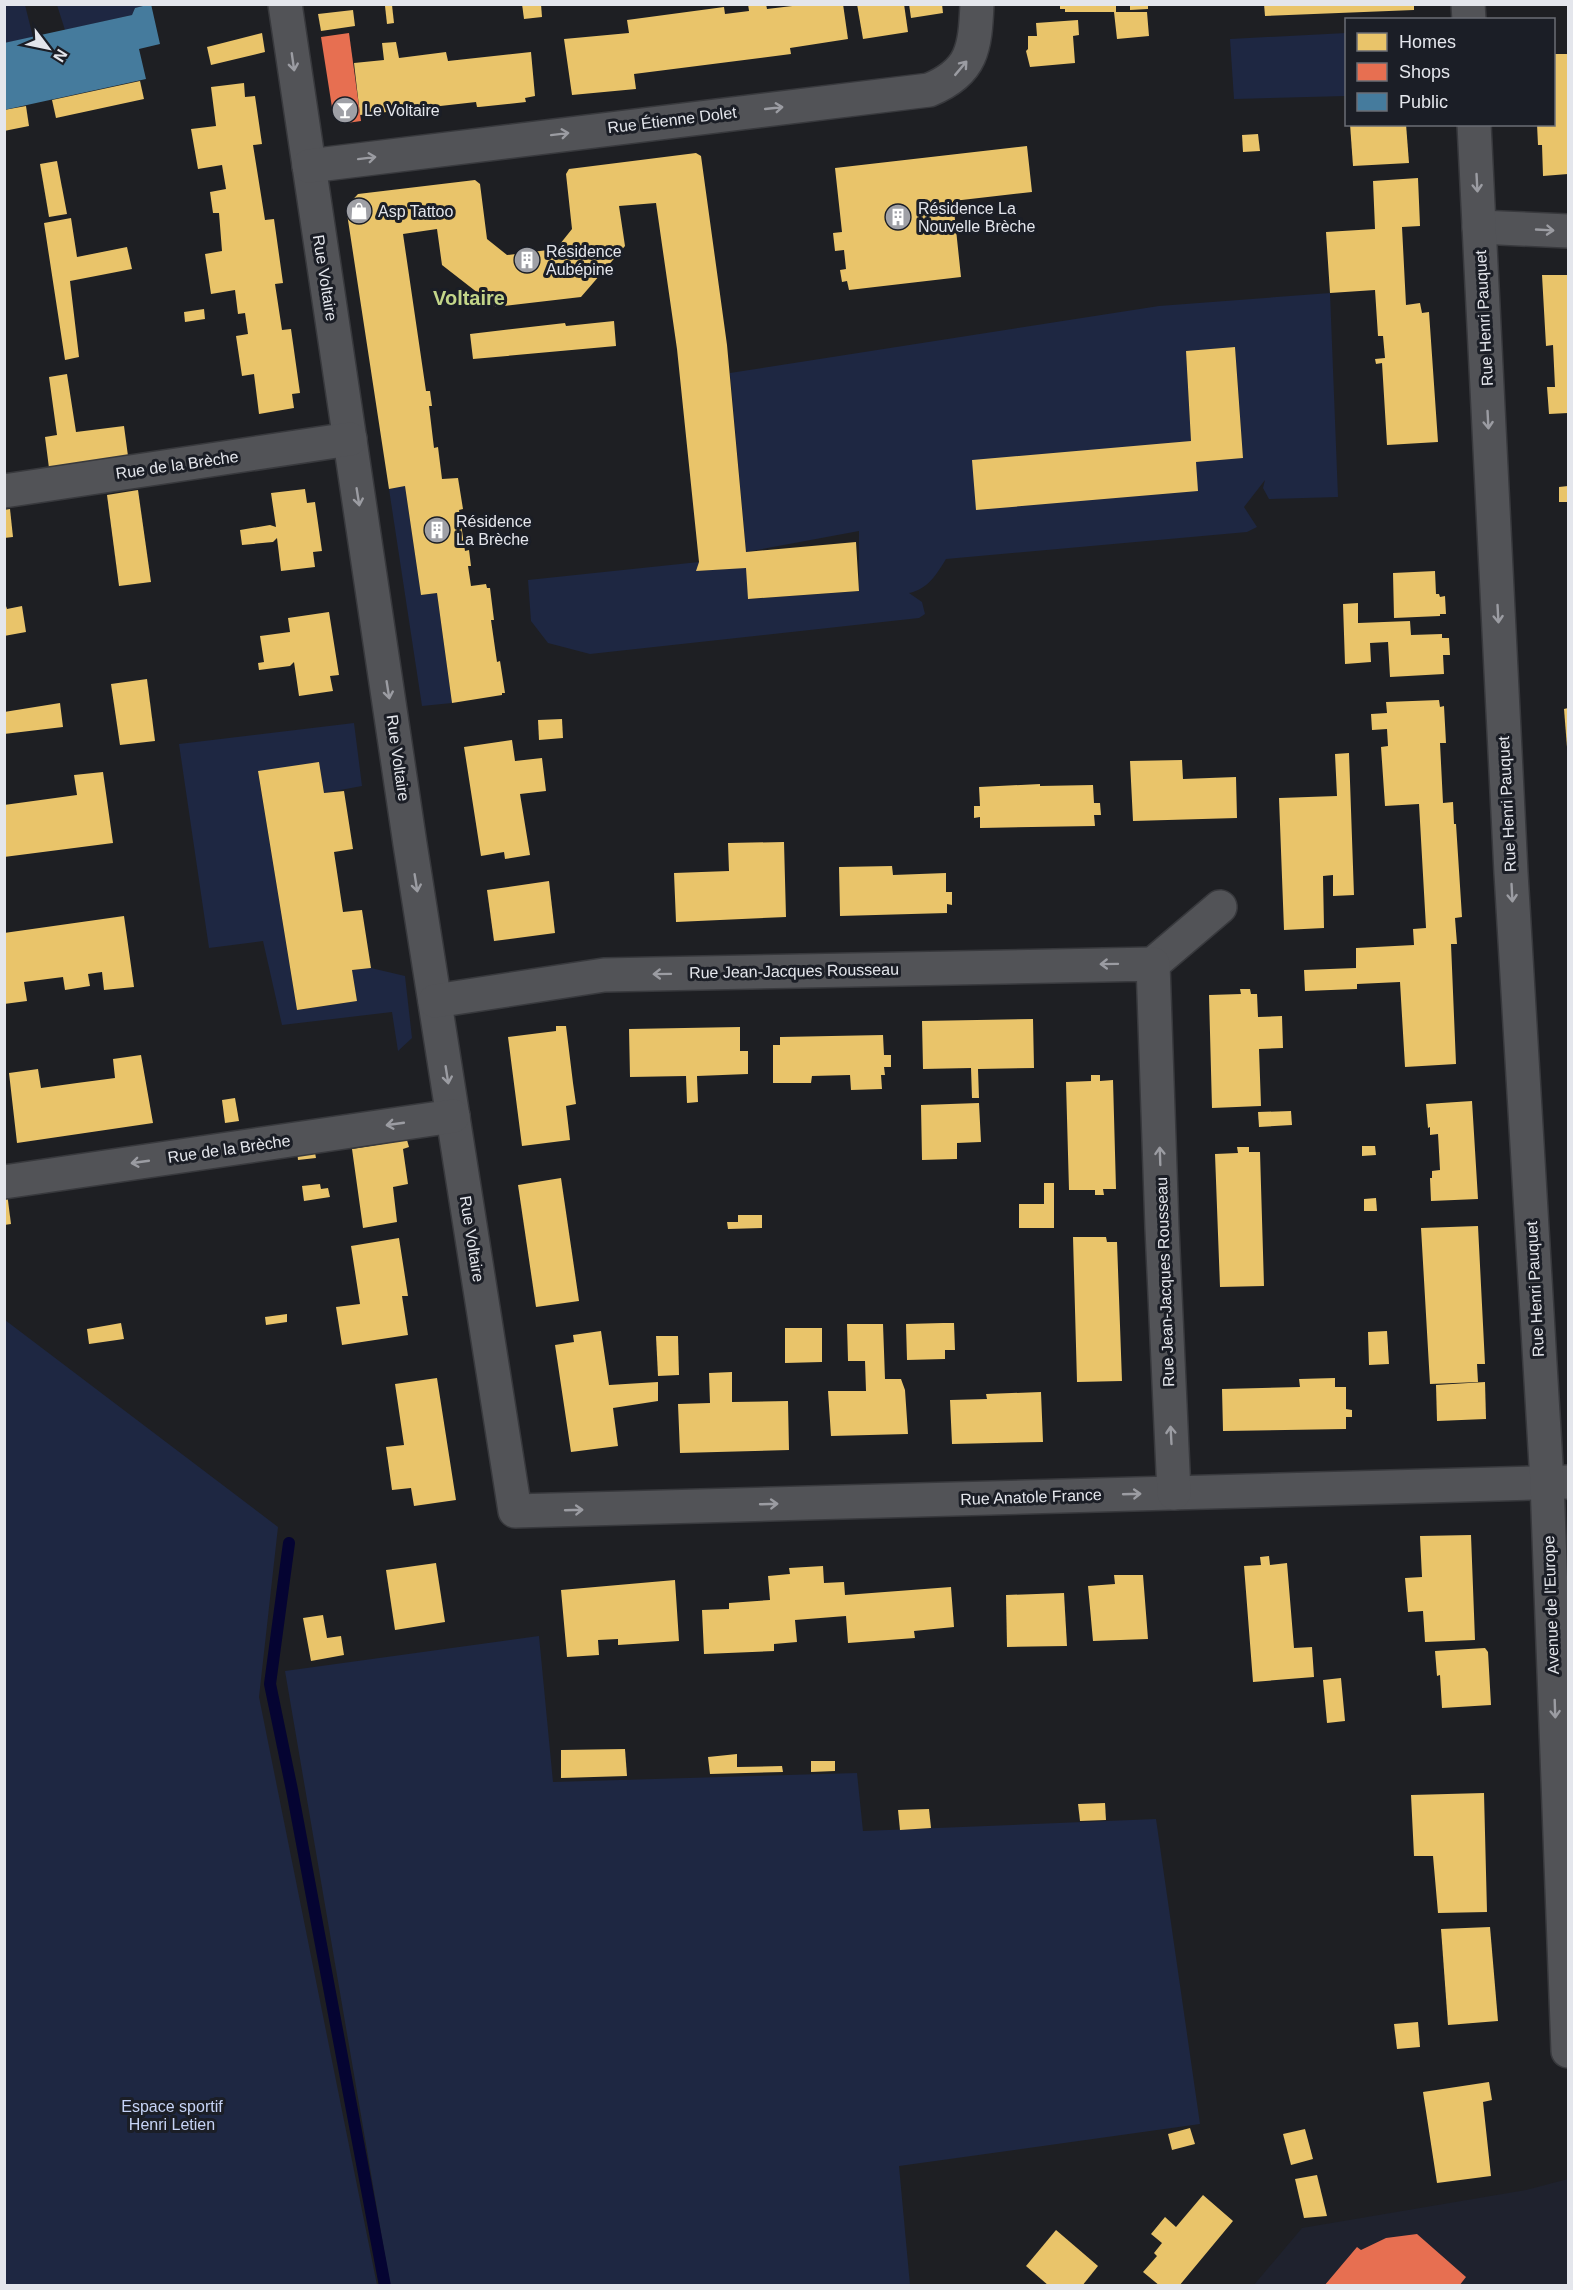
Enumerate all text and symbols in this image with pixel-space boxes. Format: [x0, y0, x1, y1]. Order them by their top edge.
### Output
north arrow [18, 18, 78, 78]
legend [1345, 18, 1555, 126]
text: Homes [1399, 32, 1456, 52]
text: N [50, 46, 71, 65]
one-way arrow [288, 52, 299, 72]
one-way arrow [954, 60, 967, 76]
text: Shops [1399, 62, 1450, 82]
text: Public [1399, 92, 1448, 112]
bar icon: Le Voltaire [330, 95, 360, 125]
place label: Le Voltaire [364, 102, 440, 119]
one-way arrow [764, 102, 784, 113]
street label: Rue Étienne Dolet [606, 103, 738, 136]
one-way arrow [550, 128, 570, 139]
one-way arrow [356, 152, 376, 163]
one-way arrow [1472, 172, 1483, 192]
shop icon: Asp Tattoo [344, 196, 374, 226]
place label: Résidence La Nouvelle Brèche [918, 200, 1036, 235]
building icon: Résidence La Nouvelle Brèche [883, 202, 913, 232]
place label: Asp Tattoo [378, 203, 453, 220]
one-way arrow [1534, 224, 1554, 235]
street label: Rue Voltaire [310, 234, 340, 322]
place label: Résidence Aubépine [546, 243, 622, 278]
building icon: Résidence Aubépine [512, 245, 542, 275]
street label: Rue Henri Pauquet [1472, 249, 1496, 386]
district label: Voltaire [433, 287, 505, 309]
one-way arrow [1483, 409, 1494, 429]
street label: Rue de la Brèche [115, 448, 239, 482]
one-way arrow [353, 487, 364, 507]
place label: Résidence La Brèche [456, 513, 532, 548]
building icon: Résidence La Brèche [422, 515, 452, 545]
one-way arrow [1493, 604, 1504, 624]
one-way arrow [383, 679, 394, 699]
street label: Rue Voltaire [384, 714, 412, 802]
street label: Rue Henri Pauquet [1495, 735, 1519, 872]
one-way arrow [411, 872, 422, 892]
one-way arrow [1506, 883, 1517, 903]
one-way arrow [1100, 959, 1120, 970]
street label: Rue Jean-Jacques Rousseau [689, 961, 899, 981]
one-way arrow [653, 968, 673, 980]
one-way arrow [441, 1065, 452, 1085]
one-way arrow [386, 1119, 405, 1130]
street label: Rue de la Brèche [167, 1132, 291, 1166]
one-way arrow [1154, 1147, 1165, 1167]
one-way arrow [130, 1156, 150, 1167]
street label: Rue Jean-Jacques Rousseau [1153, 1177, 1177, 1387]
street label: Rue Voltaire [457, 1195, 487, 1283]
street label: Rue Henri Pauquet [1523, 1220, 1547, 1357]
one-way arrow [1166, 1425, 1177, 1445]
street label: Rue Anatole France [960, 1486, 1102, 1508]
one-way arrow [1121, 1489, 1141, 1500]
one-way arrow [758, 1499, 778, 1510]
one-way arrow [563, 1504, 583, 1516]
street label: Avenue de l'Europe [1540, 1535, 1562, 1675]
one-way arrow [1549, 1698, 1560, 1718]
park label: Espace sportif Henri Letien [121, 2098, 223, 2133]

